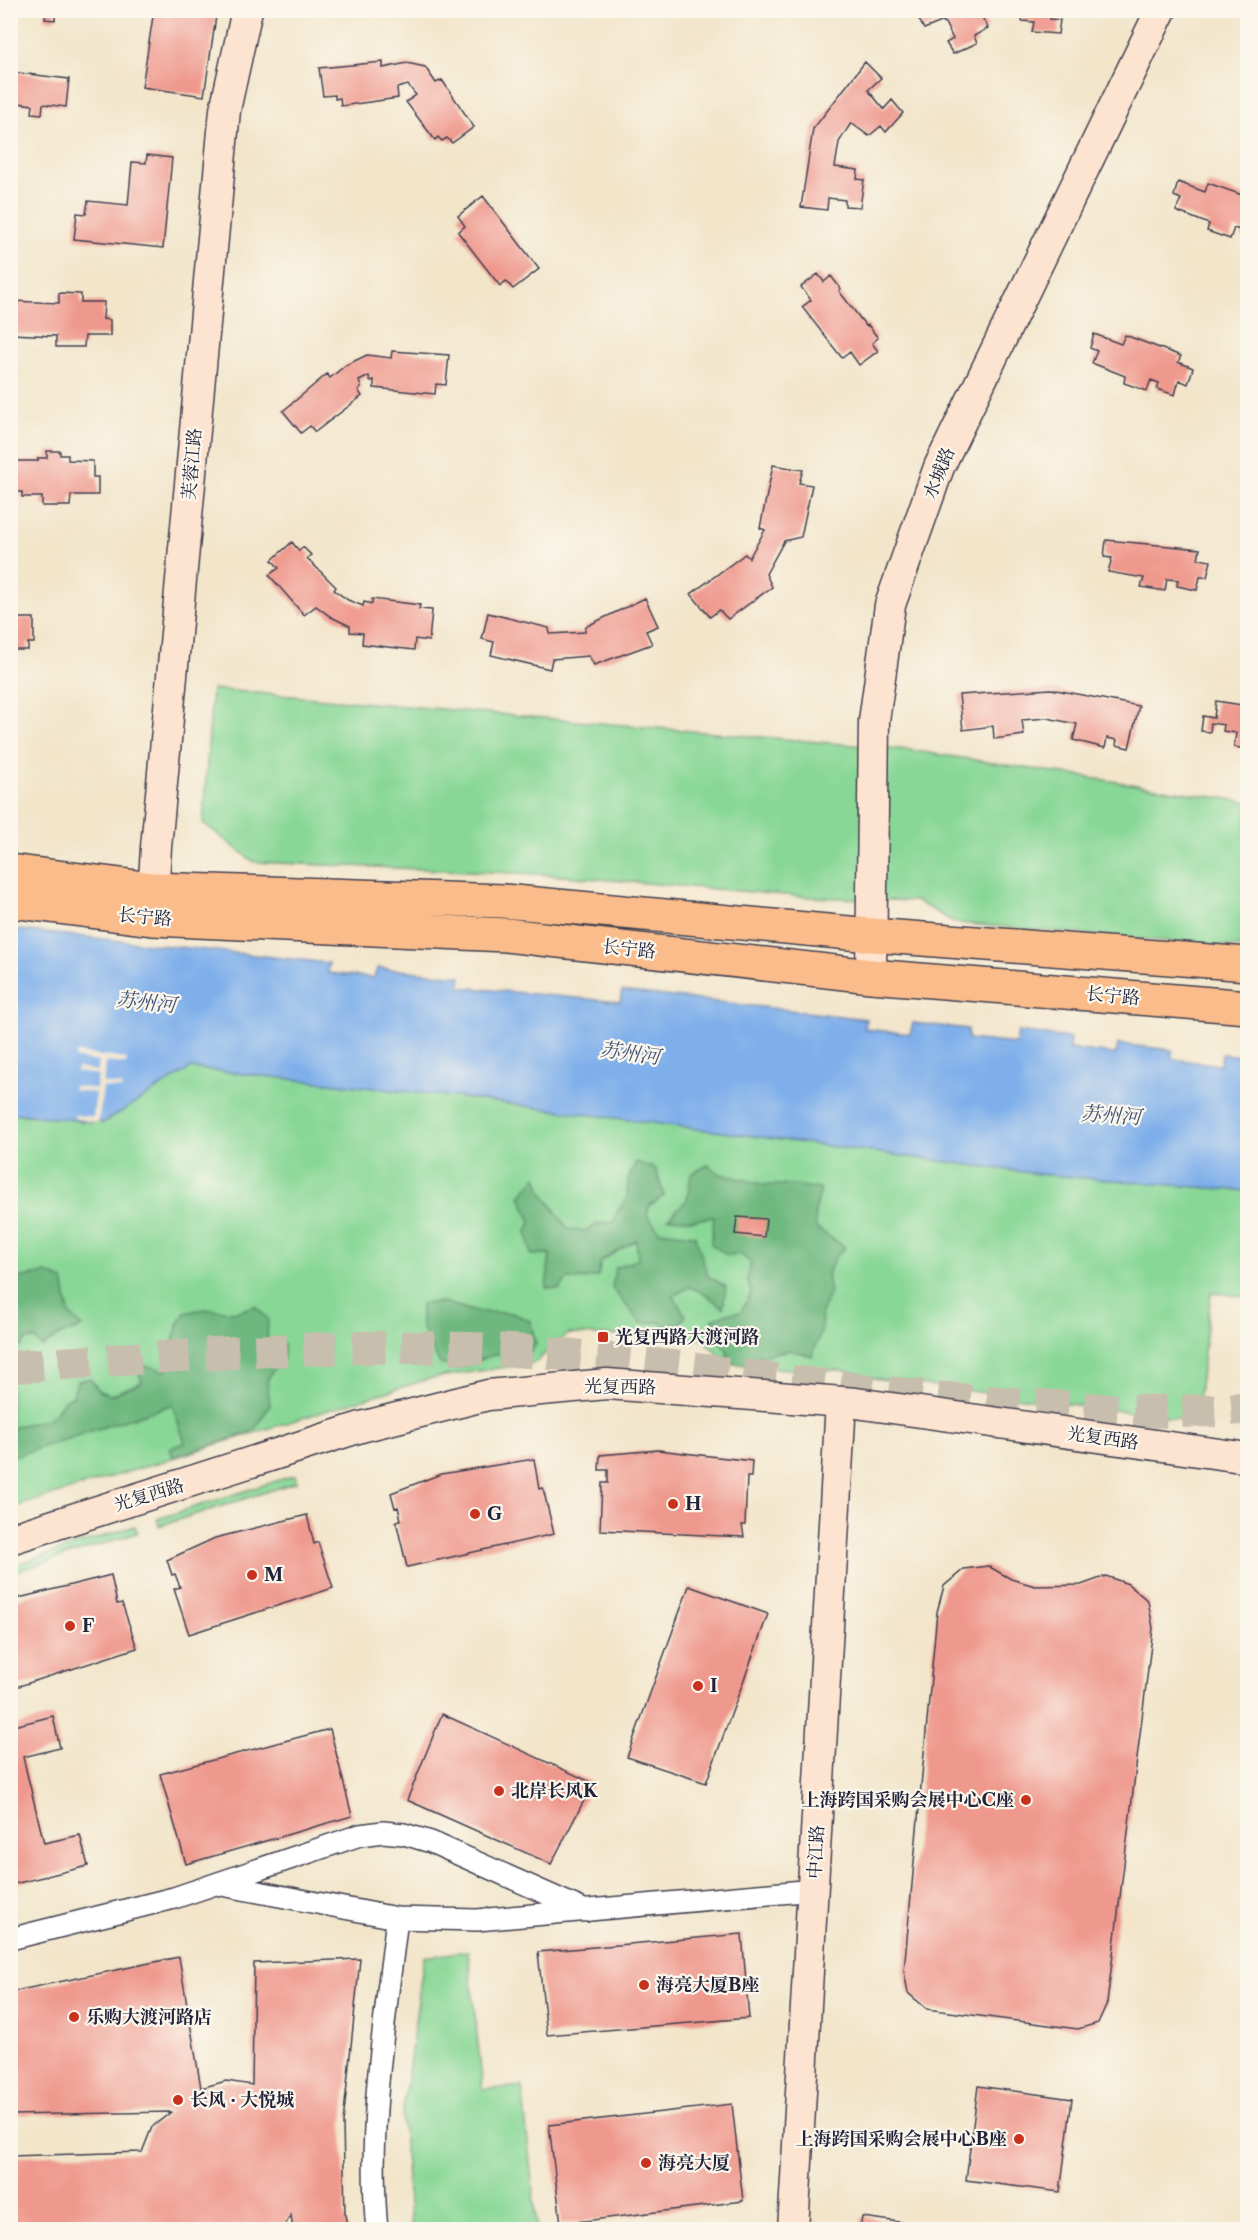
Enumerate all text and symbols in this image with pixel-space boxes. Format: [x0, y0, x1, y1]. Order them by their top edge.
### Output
street label: 芙蓉江路 [178, 427, 206, 501]
street label: 水城路 [919, 444, 959, 502]
street label: 长宁路 [117, 904, 173, 930]
street label: 长宁路 [601, 935, 657, 963]
street label: 长宁路 [1085, 983, 1141, 1009]
water label: 苏州河 [115, 987, 180, 1017]
water label: 苏州河 [599, 1037, 664, 1069]
water label: 苏州河 [1080, 1101, 1145, 1129]
place label: 光复西路大渡河路 [615, 1326, 759, 1348]
marker: 光复西路大渡河路 [596, 1330, 610, 1344]
street label: 光复西路 [584, 1375, 656, 1399]
street label: 光复西路 [1066, 1422, 1140, 1454]
street label: 光复西路 [111, 1474, 187, 1516]
place label: H [685, 1493, 701, 1515]
marker: H [666, 1497, 680, 1511]
place label: G [487, 1503, 502, 1525]
marker: G [468, 1507, 482, 1521]
place label: M [264, 1564, 283, 1586]
marker: M [245, 1568, 259, 1582]
place label: F [82, 1615, 94, 1637]
marker: F [63, 1619, 77, 1633]
place label: I [710, 1675, 718, 1697]
marker: I [691, 1679, 705, 1693]
place label: 北岸长风K [511, 1780, 598, 1802]
marker: 北岸长风K [492, 1784, 506, 1798]
place label: 上海跨国采购会展中心C座 [802, 1789, 1014, 1811]
marker: 上海跨国采购会展中心C座 [1019, 1793, 1033, 1807]
street label: 中江路 [804, 1824, 828, 1880]
place label: 海亮大厦B座 [656, 1974, 759, 1996]
marker: 海亮大厦B座 [637, 1978, 651, 1992]
place label: 乐购大渡河路店 [86, 2006, 212, 2028]
marker: 乐购大渡河路店 [67, 2010, 81, 2024]
place label: 长风 · 大悦城 [190, 2089, 294, 2111]
marker: 长风 · 大悦城 [171, 2093, 185, 2107]
place label: 上海跨国采购会展中心B座 [796, 2128, 1007, 2150]
marker: 上海跨国采购会展中心B座 [1012, 2132, 1026, 2146]
place label: 海亮大厦 [658, 2152, 730, 2174]
marker: 海亮大厦 [639, 2156, 653, 2170]

